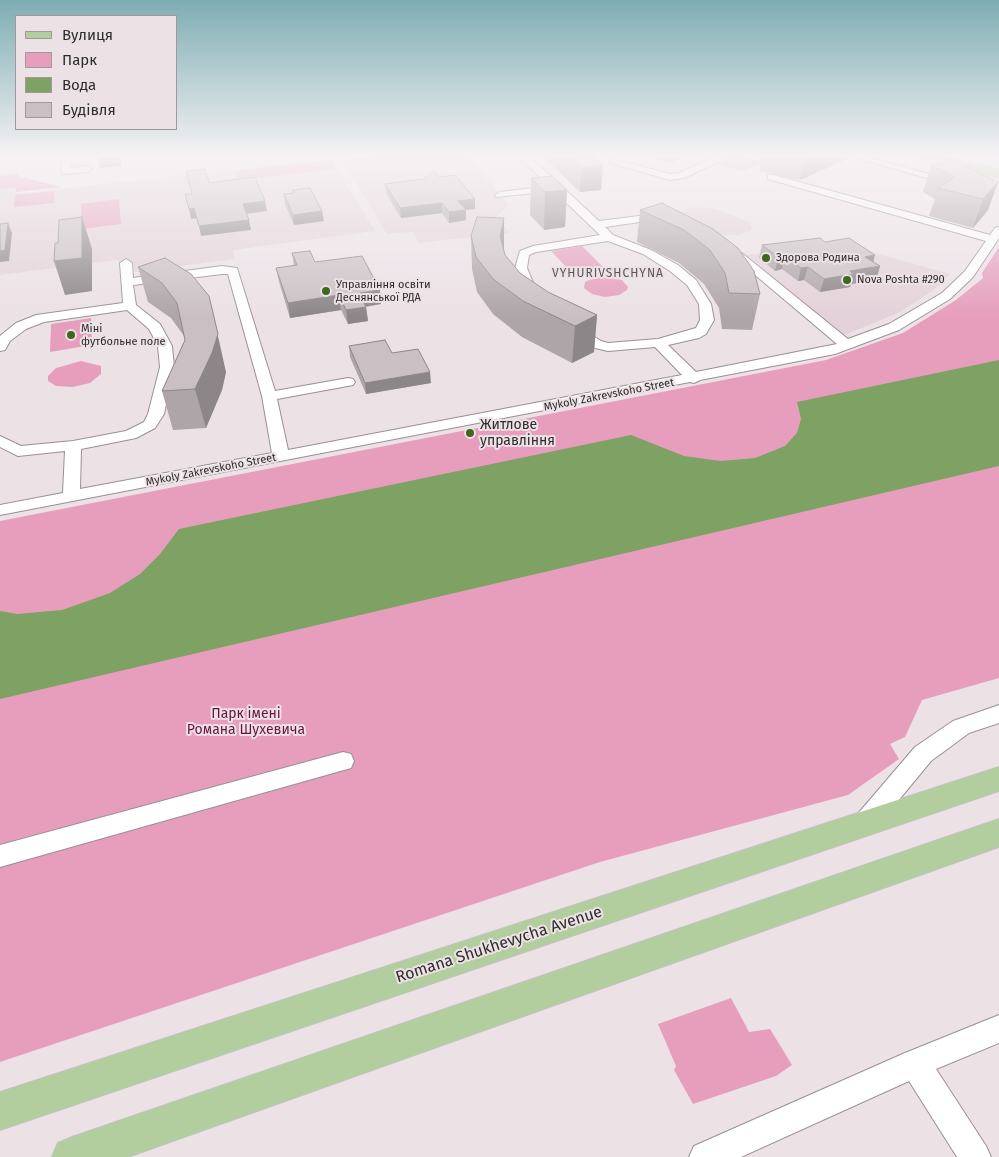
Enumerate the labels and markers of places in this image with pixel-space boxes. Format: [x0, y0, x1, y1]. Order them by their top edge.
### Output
place label: Здорова Родина [776, 251, 860, 265]
marker: Здорова Родина [760, 252, 772, 264]
place label: Nova Poshta #290 [857, 273, 945, 287]
marker: Nova Poshta #290 [841, 274, 853, 286]
place label: Управління освіти Деснянської РДА [336, 278, 431, 304]
marker: Управління освіти Деснянської РДА [320, 285, 332, 297]
place label: Міні футбольне поле [81, 322, 165, 348]
marker: Міні футбольне поле [65, 329, 77, 341]
place label: Житлове управління [480, 417, 555, 450]
marker: Житлове управління [464, 427, 476, 439]

